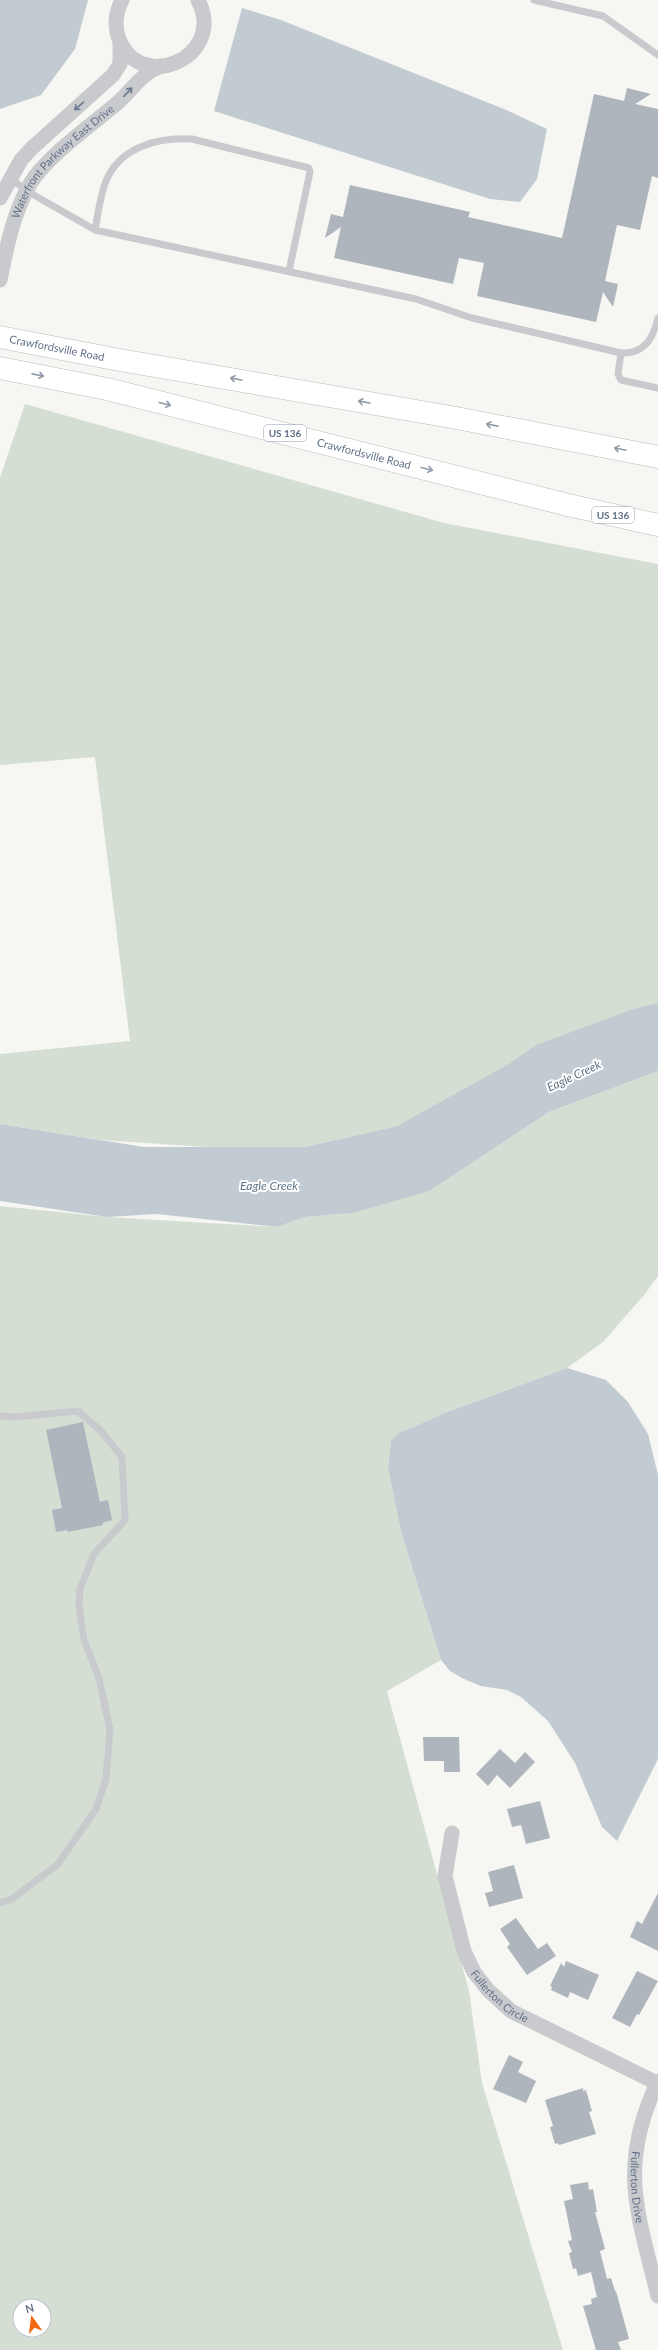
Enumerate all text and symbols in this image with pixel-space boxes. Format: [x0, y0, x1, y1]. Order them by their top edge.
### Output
one-way arrow [123, 87, 132, 98]
street label: Waterfront Parkway East Drive [8, 102, 116, 220]
one-way arrow [74, 102, 85, 111]
street label: Crawfordsville Road [8, 332, 106, 363]
one-way arrow [32, 371, 45, 379]
one-way arrow [230, 375, 243, 383]
one-way arrow [358, 397, 371, 405]
one-way arrow [158, 400, 171, 408]
one-way arrow [486, 420, 499, 428]
road number: US 136 [264, 425, 306, 441]
street label: Crawfordsville Road [316, 435, 412, 471]
one-way arrow [614, 445, 627, 453]
one-way arrow [420, 466, 433, 474]
road number: US 136 [592, 507, 634, 523]
water label: Eagle Creek [544, 1056, 603, 1095]
water label: Eagle Creek [240, 1178, 298, 1193]
street label: Fullerton Circle [469, 1967, 531, 2025]
street label: Fullerton Drive [629, 2151, 647, 2224]
north arrow [12, 2298, 52, 2338]
text: N [24, 2300, 35, 2315]

